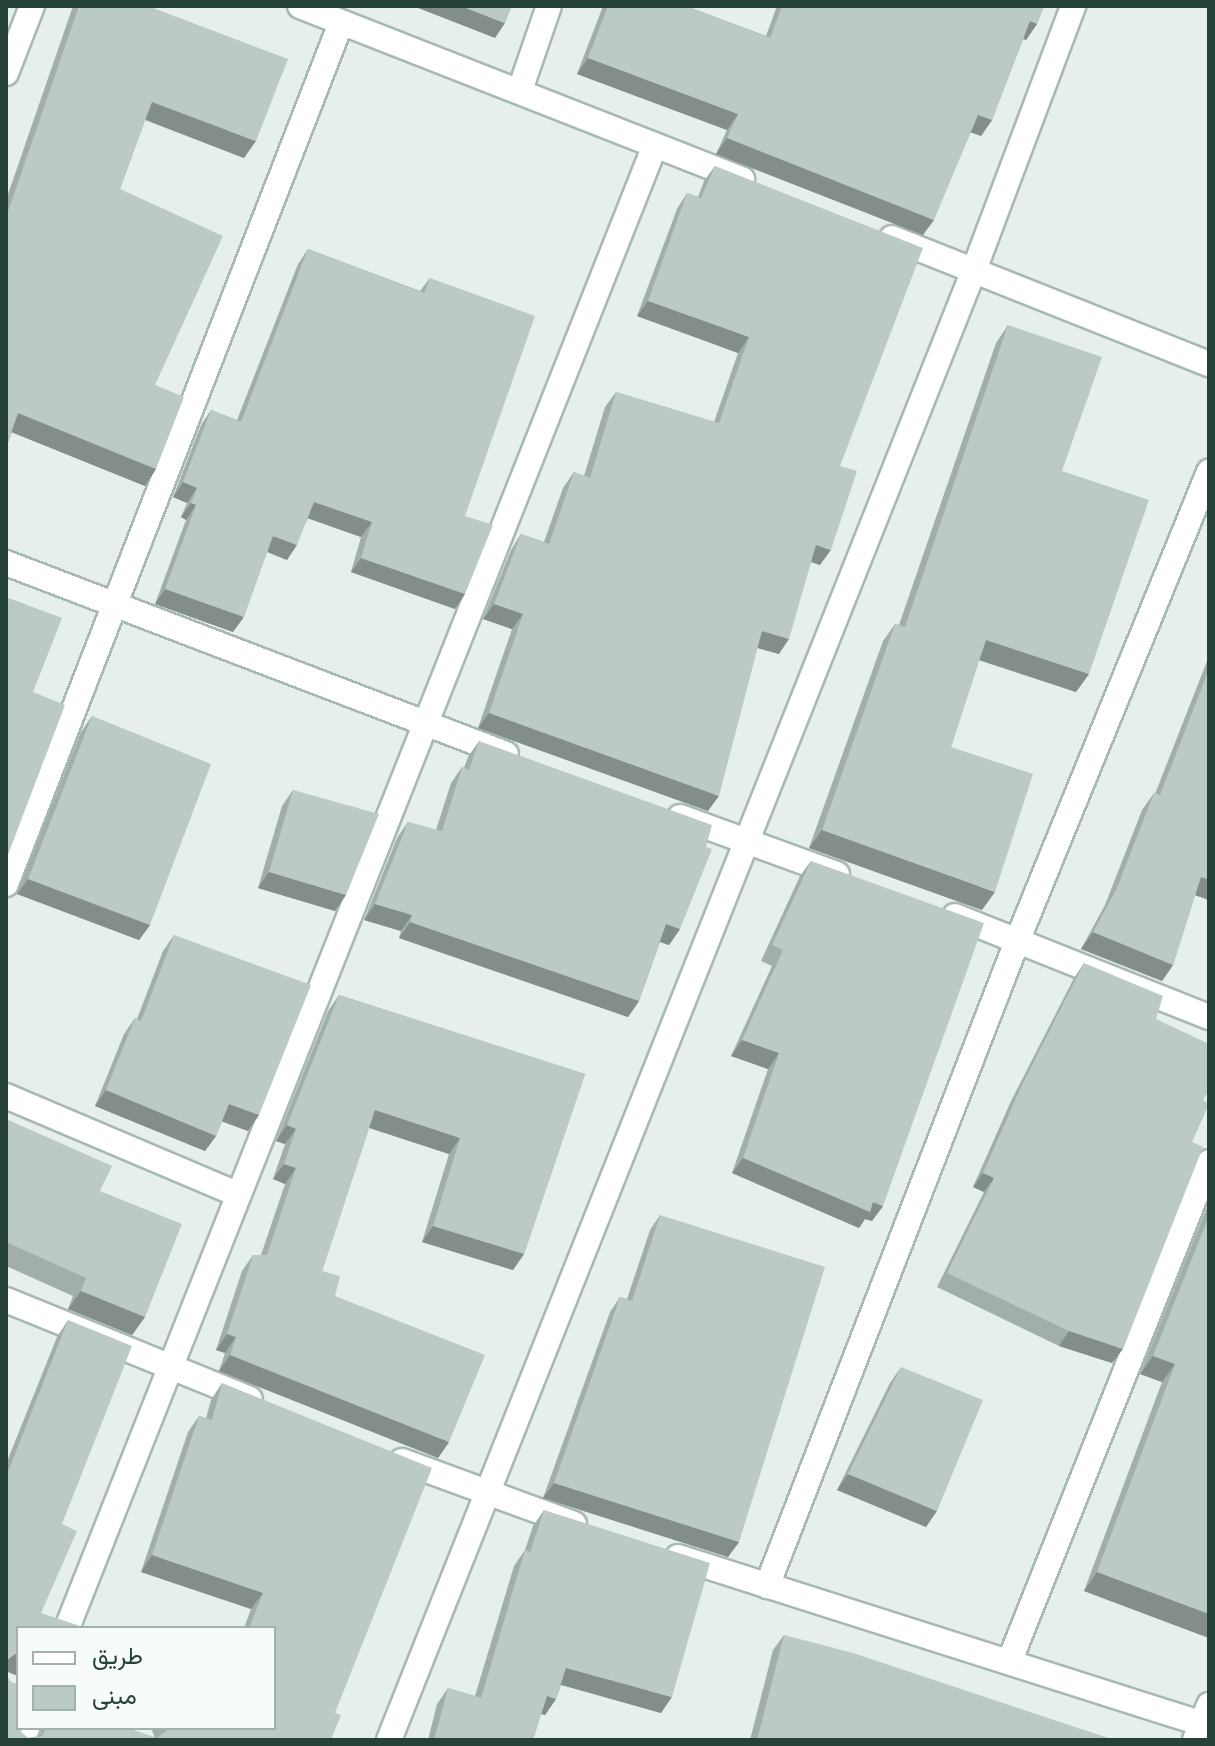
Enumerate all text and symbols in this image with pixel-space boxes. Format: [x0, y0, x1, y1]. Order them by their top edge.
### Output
legend [16, 1626, 276, 1730]
text: طريق [92, 1641, 143, 1670]
text: مبنى [92, 1681, 137, 1710]

